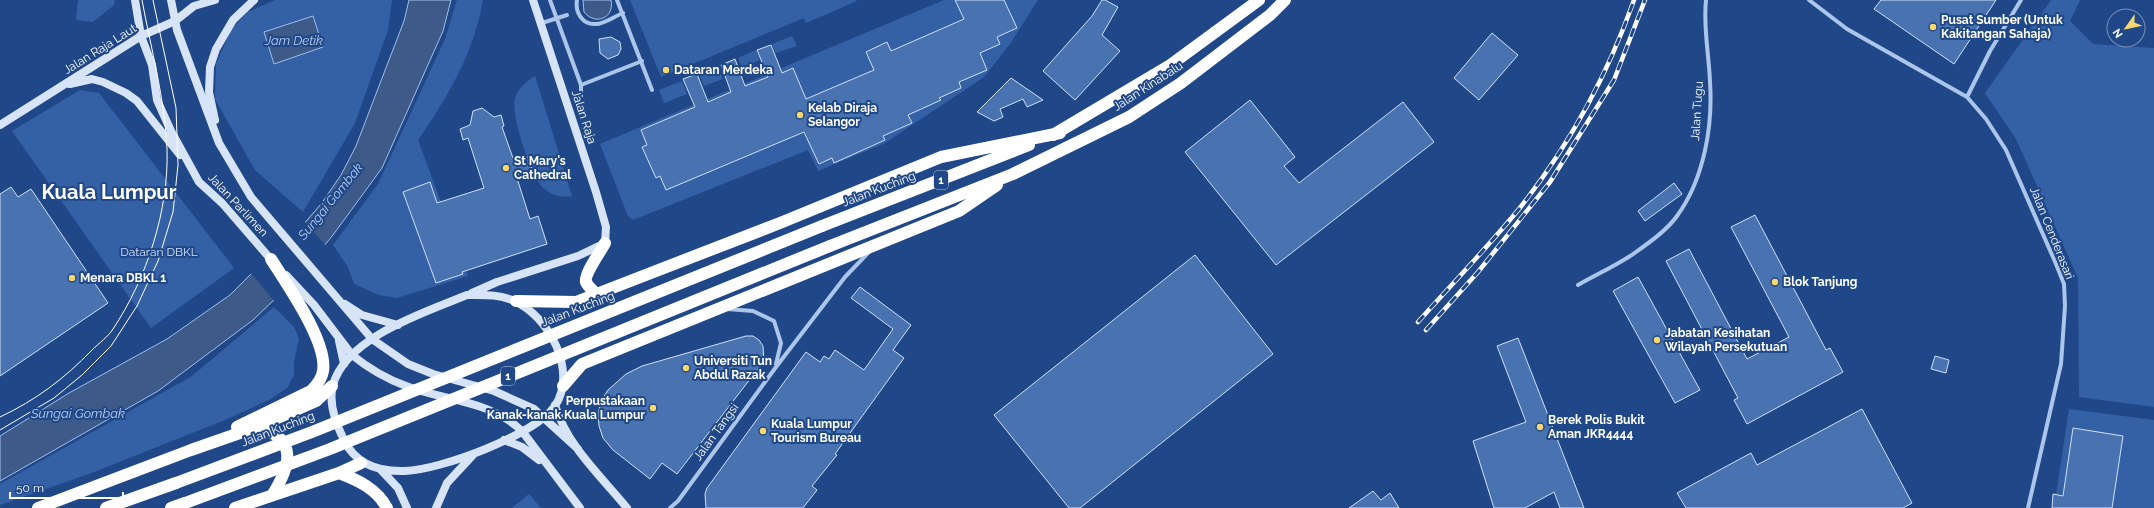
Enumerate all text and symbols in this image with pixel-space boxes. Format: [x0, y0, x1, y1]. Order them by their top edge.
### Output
north arrow [2106, 8, 2146, 48]
place label: Pusat Sumber (Untuk Kakitangan Sahaja) [1941, 13, 2063, 41]
street label: Jalan Raja Laut [61, 21, 139, 77]
marker: Pusat Sumber (Untuk Kakitangan Sahaja) [1928, 22, 1938, 32]
text: N [2110, 26, 2126, 40]
water label: Jam Detik [264, 33, 323, 48]
street label: Jalan Kinabalu [1111, 58, 1185, 114]
place label: Dataran Merdeka [674, 63, 773, 77]
marker: Dataran Merdeka [661, 65, 671, 75]
street label: Jalan Tugu [1688, 81, 1706, 141]
street label: Jalan Raja [569, 88, 599, 146]
place label: Kelab Diraja Selangor [808, 101, 877, 129]
marker: Kelab Diraja Selangor [795, 110, 805, 120]
place label: St Mary's Cathedral [514, 154, 571, 182]
water label: Sungai Gombak [294, 160, 366, 243]
marker: St Mary's Cathedral [501, 163, 511, 173]
street label: Jalan Kuching [840, 169, 918, 209]
street label: Jalan Parlimen [205, 171, 271, 239]
road number: 1 [934, 171, 948, 189]
district label: Kuala Lumpur [42, 180, 177, 204]
street label: Jalan Cenderasari [2027, 185, 2077, 281]
park label: Dataran DBKL [120, 245, 198, 259]
place label: Menara DBKL 1 [80, 271, 166, 285]
marker: Menara DBKL 1 [67, 273, 77, 283]
place label: Blok Tanjung [1783, 275, 1857, 289]
marker: Blok Tanjung [1770, 277, 1780, 287]
street label: Jalan Kuching [539, 289, 617, 329]
place label: Jabatan Kesihatan Wilayah Persekutuan [1665, 326, 1787, 354]
marker: Jabatan Kesihatan Wilayah Persekutuan [1652, 335, 1662, 345]
place label: Universiti Tun Abdul Razak [694, 354, 772, 382]
marker: Universiti Tun Abdul Razak [681, 363, 691, 373]
road number: 1 [501, 367, 515, 385]
place label: Perpustakaan Kanak-kanak Kuala Lumpur [487, 394, 645, 422]
street label: Jalan Tangsi [691, 401, 741, 463]
marker: Perpustakaan Kanak-kanak Kuala Lumpur [648, 403, 658, 413]
water label: Sungai Gombak [30, 406, 125, 421]
street label: Jalan Kuching [239, 409, 317, 449]
place label: Berek Polis Bukit Aman JKR4444 [1548, 413, 1645, 441]
place label: Kuala Lumpur Tourism Bureau [771, 417, 861, 445]
marker: Berek Polis Bukit Aman JKR4444 [1535, 422, 1545, 432]
marker: Kuala Lumpur Tourism Bureau [758, 426, 768, 436]
scale bar [10, 474, 123, 500]
text: 50 m [16, 481, 44, 495]

